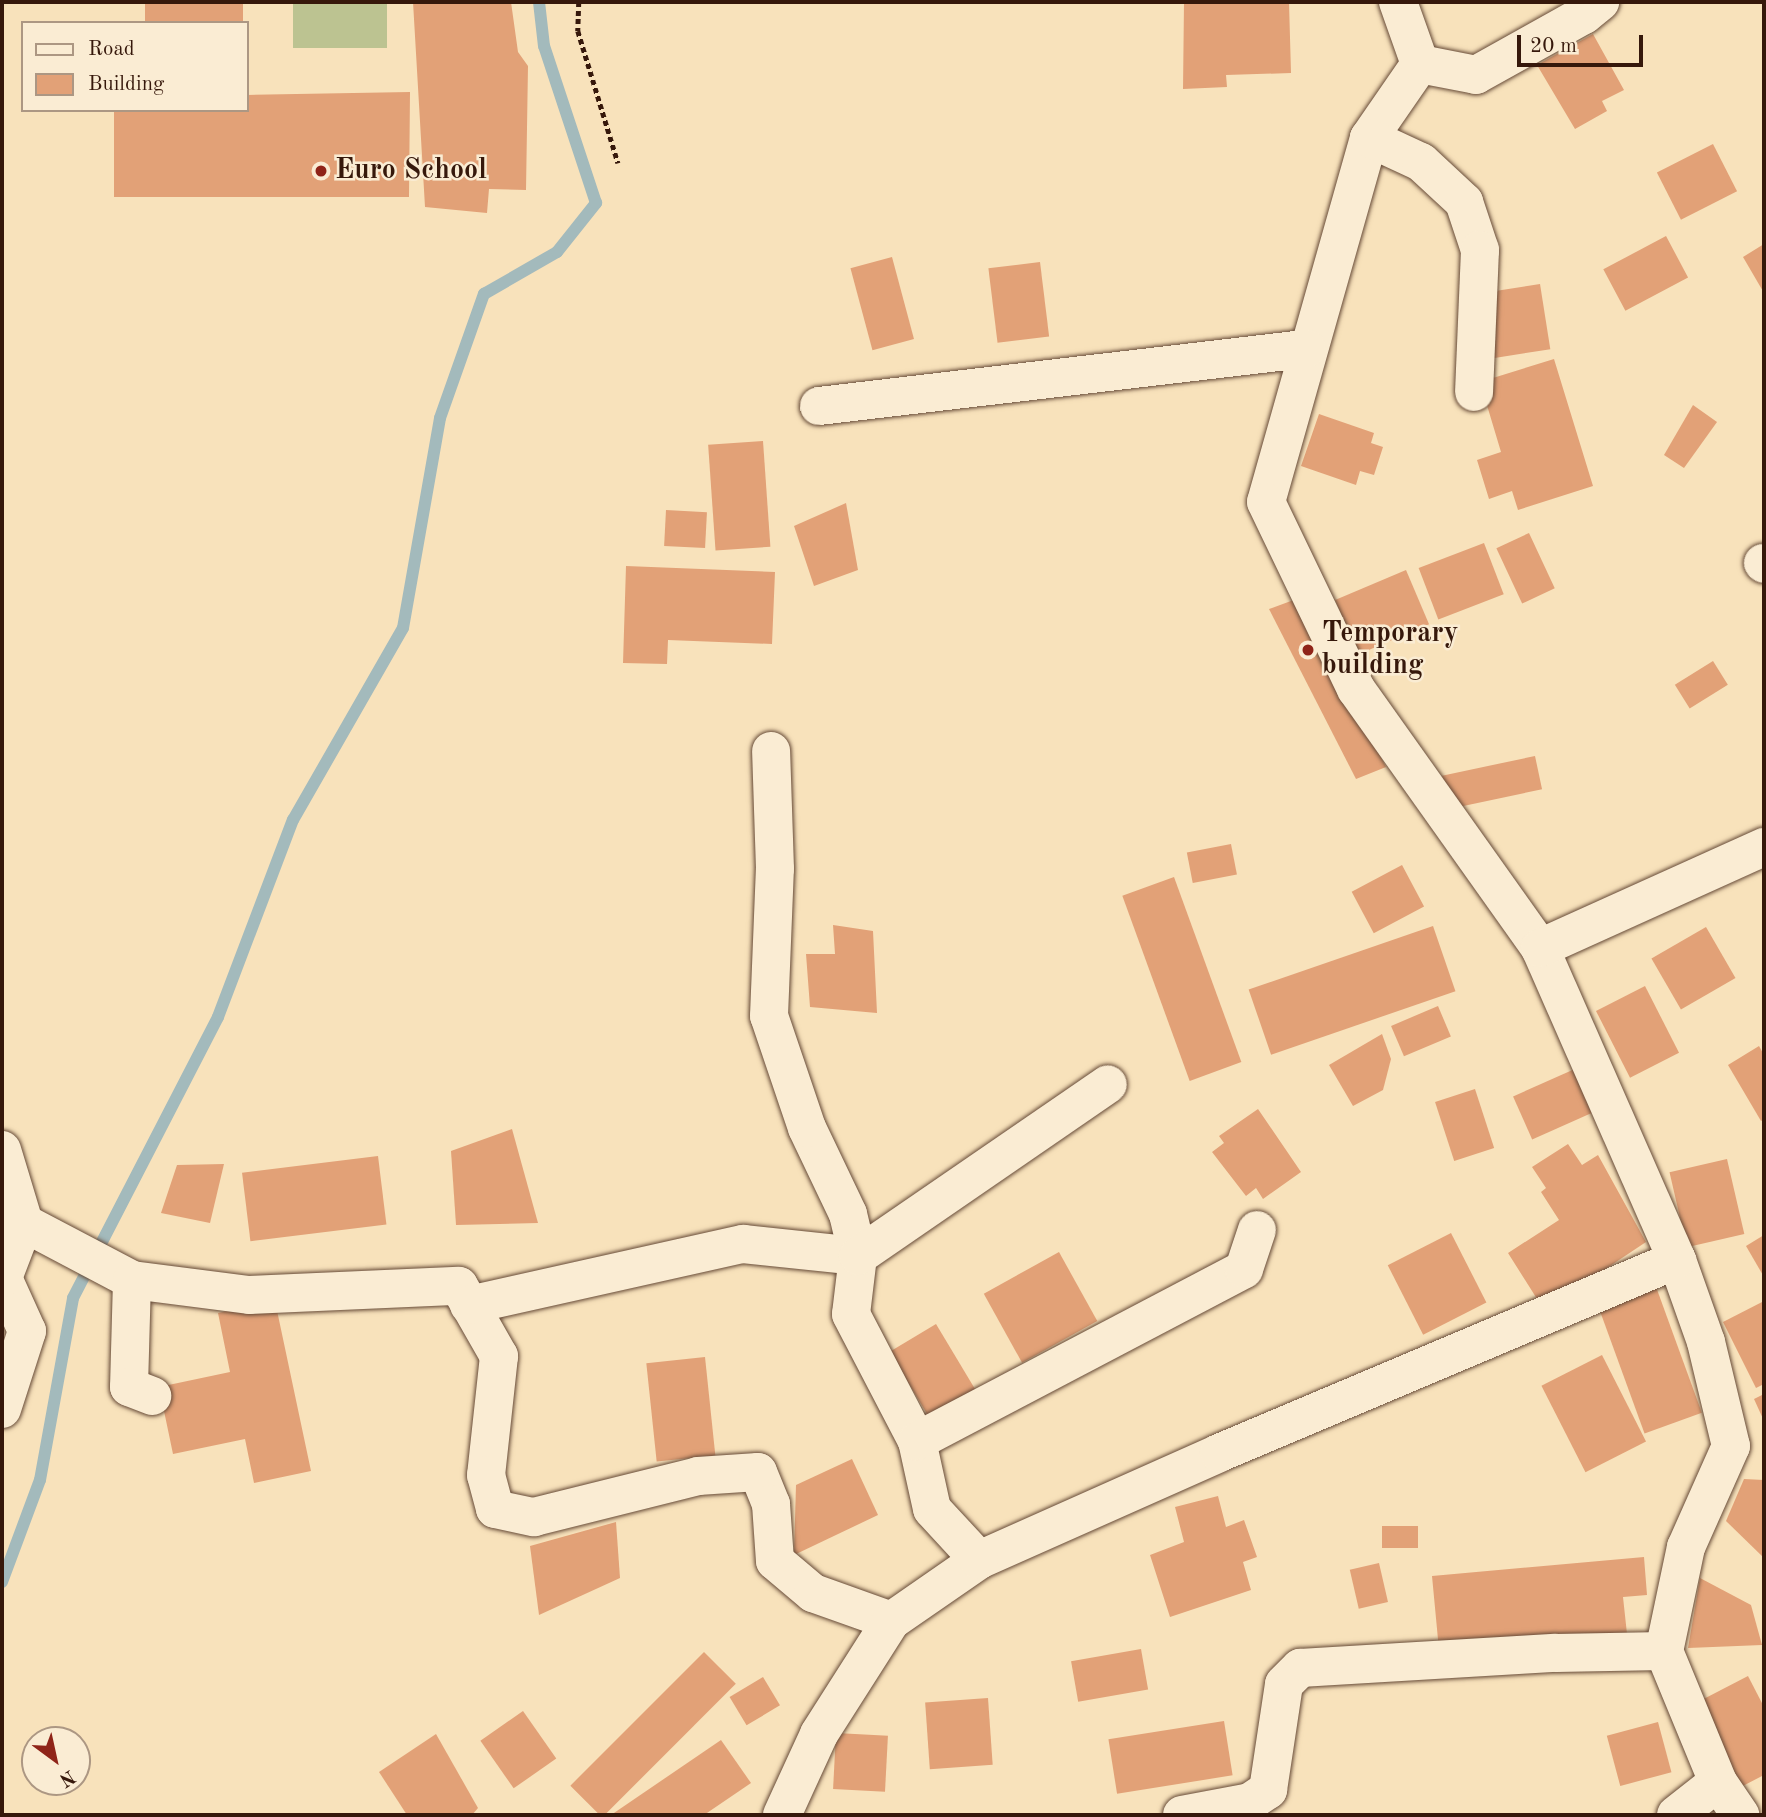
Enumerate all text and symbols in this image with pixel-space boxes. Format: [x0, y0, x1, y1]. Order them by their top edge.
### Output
legend [21, 21, 248, 112]
scale bar [1521, 21, 1647, 65]
text: 20 m [1530, 36, 1577, 57]
text: Road [88, 39, 135, 60]
text: Building [88, 74, 164, 95]
place label: Euro School [335, 154, 487, 188]
marker: Euro School [313, 163, 329, 179]
place label: Temporary building [1322, 617, 1458, 683]
marker: Temporary building [1300, 642, 1316, 658]
north arrow [21, 1726, 91, 1796]
text: N [55, 1765, 78, 1789]

